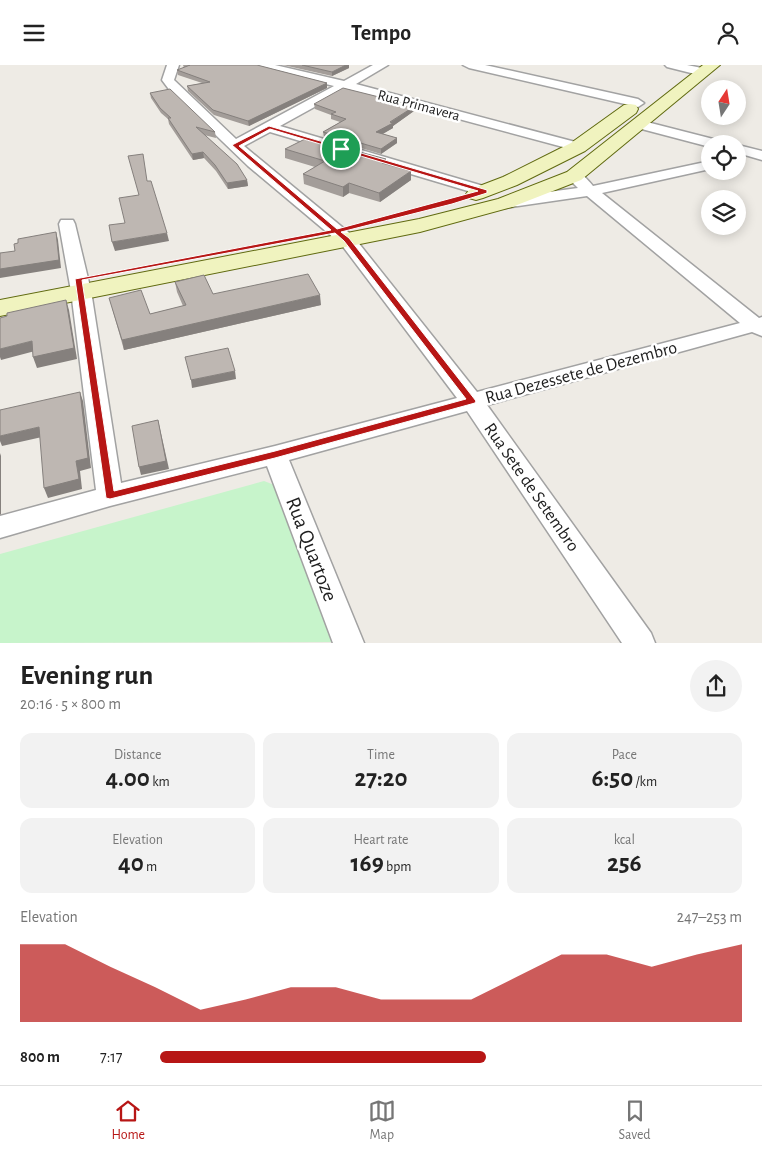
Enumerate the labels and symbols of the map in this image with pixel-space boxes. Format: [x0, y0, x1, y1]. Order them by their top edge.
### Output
north arrow [701, 80, 746, 125]
street label: Rua Primavera [376, 87, 462, 124]
pin [320, 128, 362, 170]
street label: Rua Dezessete de Dezembro [483, 339, 679, 407]
street label: Rua Sete de Setembro [480, 420, 582, 555]
street label: Rua Quartoze [282, 494, 341, 604]

